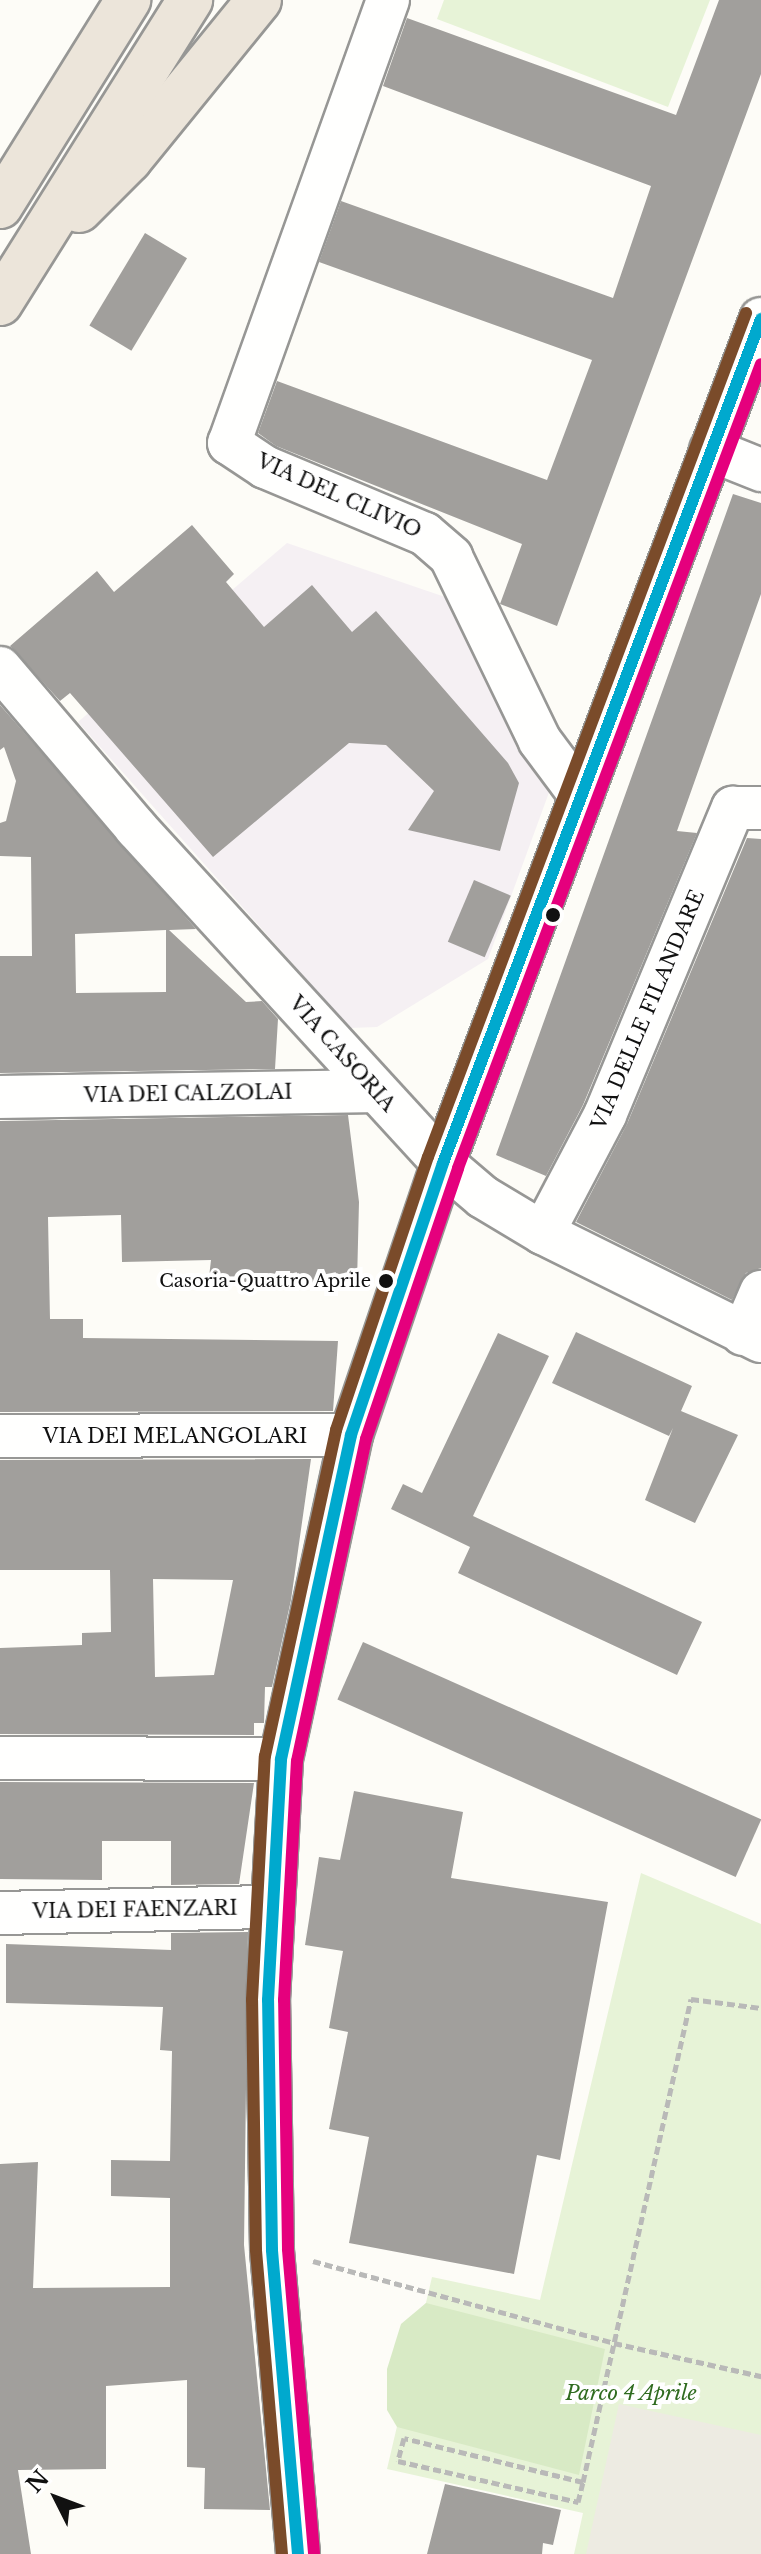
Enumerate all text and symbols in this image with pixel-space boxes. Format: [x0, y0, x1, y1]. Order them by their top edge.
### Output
street label: VIA DEL CLIVIO [252, 449, 426, 543]
street label: VIA DELLE FILANDARE [586, 886, 710, 1134]
unlabelled marker [545, 907, 561, 923]
street label: VIA CASORIA [284, 991, 400, 1117]
street label: VIA DEI CALZOLAI [83, 1080, 293, 1108]
place label: Casoria-Quattro Aprile [159, 1270, 371, 1292]
marker: Casoria-Quattro Aprile [378, 1273, 394, 1289]
street label: VIA DEI MELANGOLARI [42, 1424, 308, 1448]
street label: VIA DEI FAENZARI [32, 1896, 238, 1924]
park label: Parco 4 Aprile [565, 2381, 697, 2405]
north arrow [16, 2458, 96, 2538]
text: N [21, 2465, 55, 2498]

